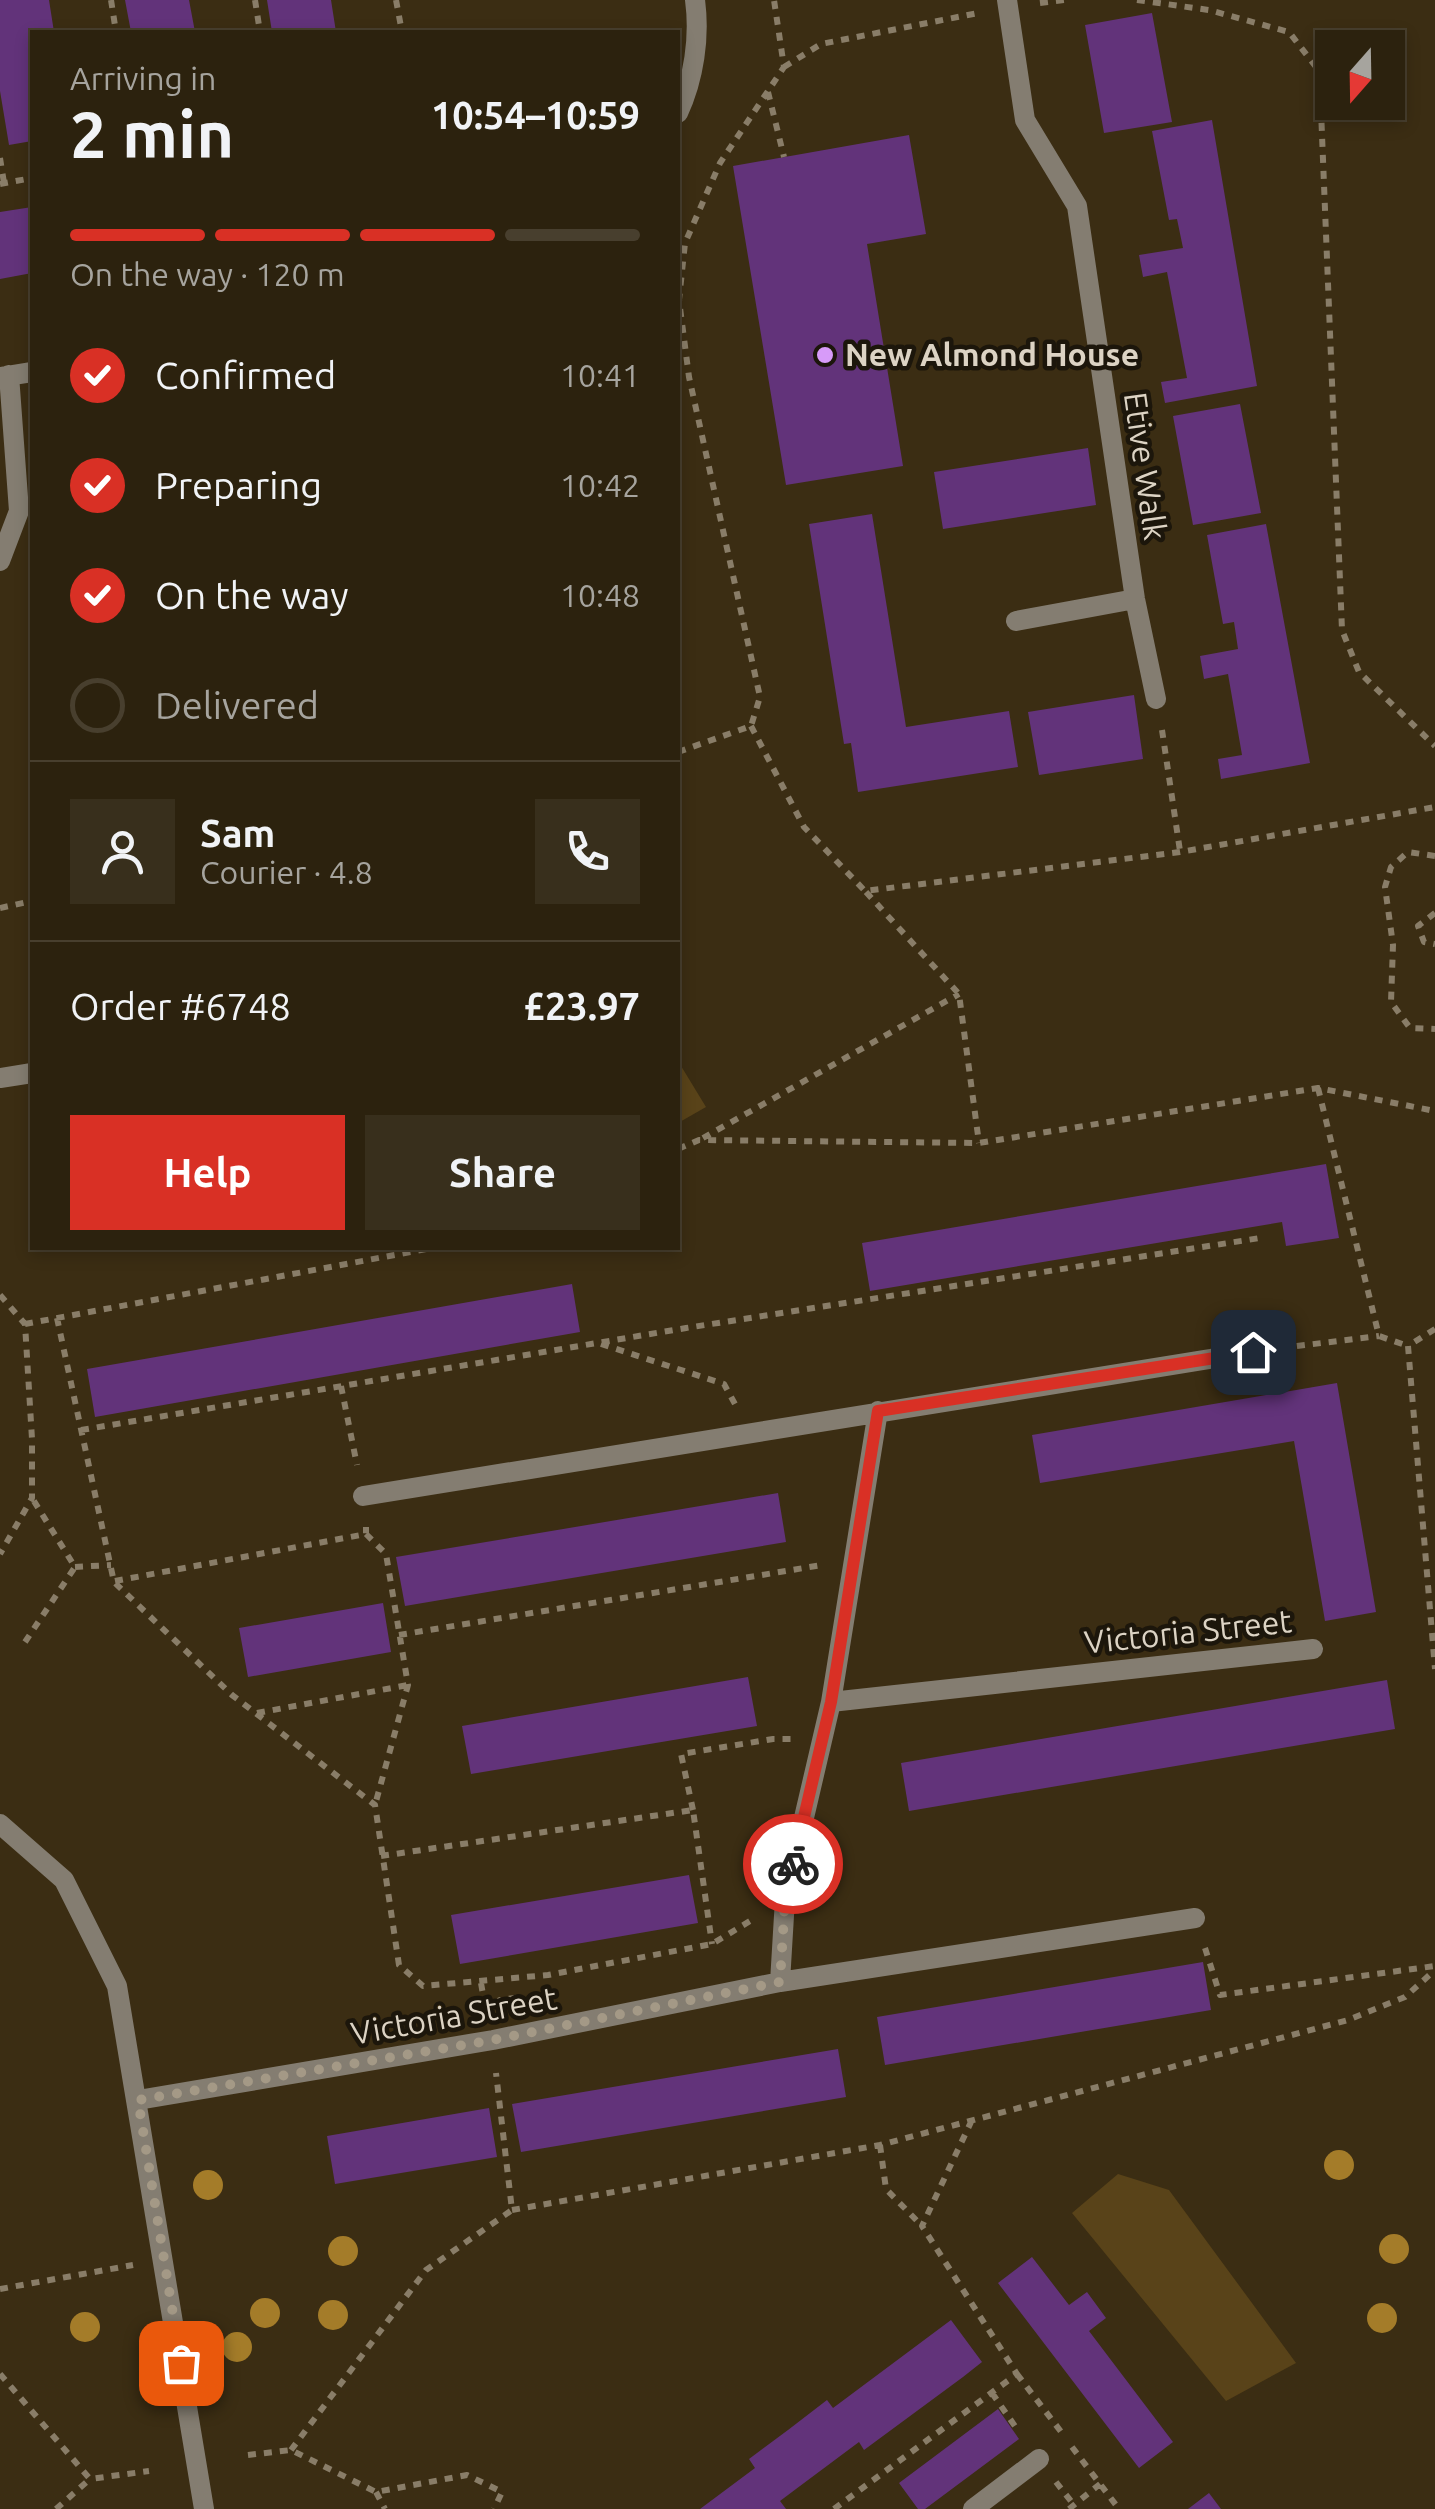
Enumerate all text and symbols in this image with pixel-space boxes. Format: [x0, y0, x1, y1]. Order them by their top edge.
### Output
north arrow [1315, 30, 1405, 120]
map controls [1315, 30, 1405, 120]
text: Arriving in [70, 60, 216, 96]
text: 10:54–10:59 [431, 94, 640, 136]
text: 2 min [70, 97, 234, 170]
text: On the way · 120 m [70, 256, 345, 292]
place label: New Almond House [845, 336, 1139, 372]
marker: New Almond House [814, 344, 836, 366]
icon: check [70, 348, 125, 403]
text: Confirmed [155, 354, 336, 396]
text: 10:41 [560, 357, 640, 393]
street label: Etive Walk [1118, 390, 1174, 542]
icon: check [70, 458, 125, 513]
text: Preparing [155, 464, 322, 506]
text: 10:42 [560, 467, 640, 503]
icon: check [70, 568, 125, 623]
text: On the way [155, 574, 348, 616]
text: 10:48 [560, 577, 640, 613]
text: Delivered [155, 684, 319, 726]
button: person [70, 799, 175, 904]
button: phone [535, 799, 640, 904]
text: Sam [200, 812, 275, 854]
text: Courier · 4.8 [200, 854, 373, 890]
text: Order #6748 [70, 985, 291, 1027]
text: £23.97 [523, 985, 640, 1027]
button: Help [70, 1115, 345, 1230]
button: Share [365, 1115, 640, 1230]
pin [1211, 1310, 1296, 1395]
icon: home [1226, 1325, 1281, 1380]
street label: Victoria Street [1082, 1602, 1294, 1660]
courier [743, 1814, 843, 1914]
icon: bike [766, 1837, 821, 1892]
street label: Victoria Street [348, 1979, 560, 2051]
pin [139, 2321, 224, 2406]
icon: bag [154, 2336, 209, 2391]

